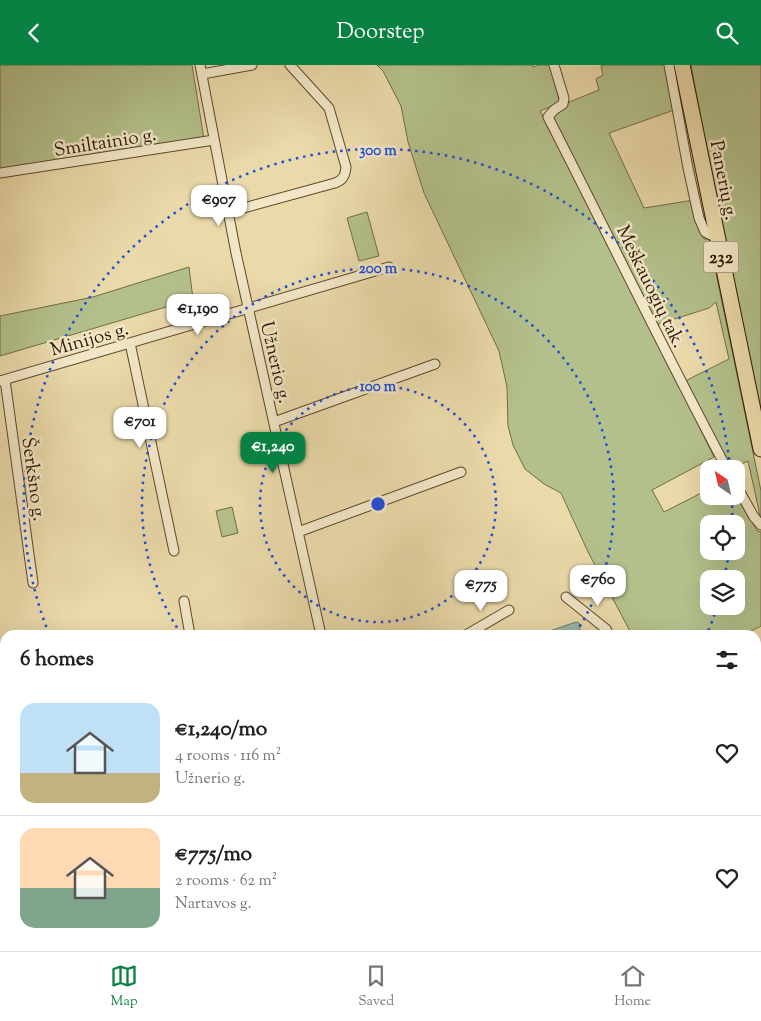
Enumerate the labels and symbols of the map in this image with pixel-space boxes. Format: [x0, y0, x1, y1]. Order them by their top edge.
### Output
street label: Smiltainio g. [52, 122, 158, 165]
street label: Panerių g. [702, 138, 743, 223]
text: 300 m [359, 141, 397, 162]
pin: €907 [189, 185, 249, 227]
street label: Meškauogių tak. [608, 221, 691, 353]
road number: 232 [704, 241, 738, 273]
text: 200 m [359, 259, 398, 280]
pin: €1,190 [157, 293, 239, 336]
street label: Minijos g. [47, 316, 132, 365]
street label: Užnerio g. [252, 319, 297, 406]
text: 100 m [360, 377, 397, 398]
pin: €701 [110, 407, 170, 449]
pin: €1,240 [232, 431, 314, 474]
street label: Šerkšno g. [13, 436, 52, 523]
north arrow [700, 460, 745, 505]
centre of rings [369, 495, 387, 513]
pin: €760 [568, 565, 628, 607]
pin: €775 [451, 569, 511, 612]

